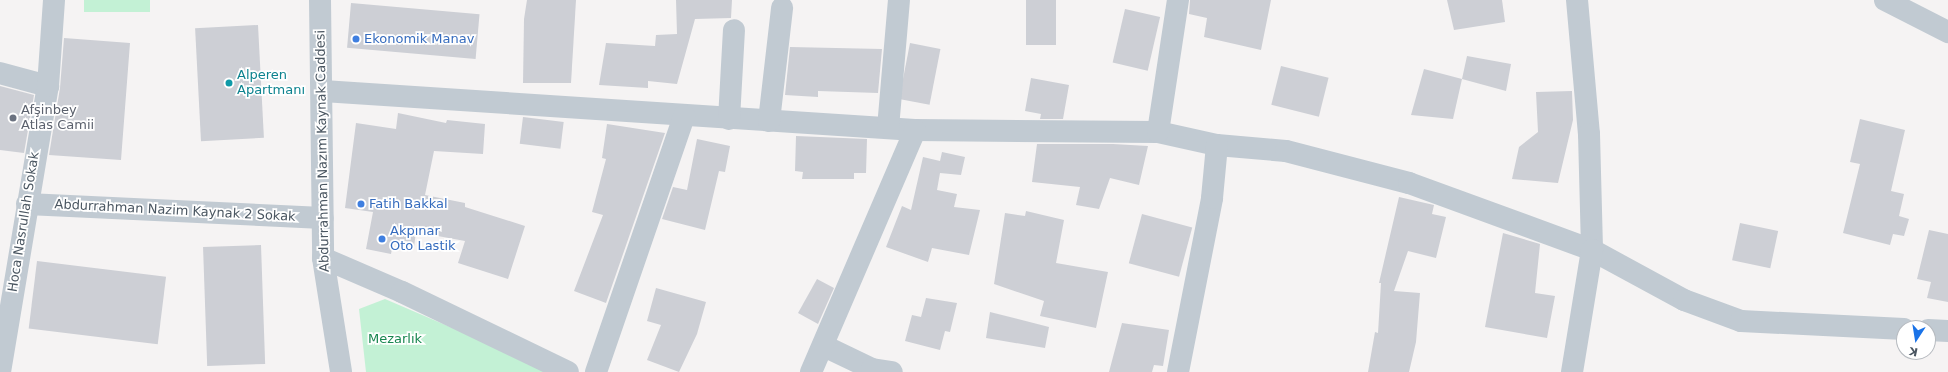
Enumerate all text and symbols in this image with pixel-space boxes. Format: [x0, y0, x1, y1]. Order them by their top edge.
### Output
street label: Abdurrahman Nazım Kaynak Caddesi [313, 30, 333, 272]
place label: Ekonomik Manav [364, 31, 474, 47]
marker: Ekonomik Manav [351, 34, 361, 44]
place label: Alperen Apartmanı [237, 68, 305, 99]
marker: Alperen Apartmanı [224, 78, 234, 88]
place label: Afşinbey Atlas Camii [21, 103, 94, 134]
marker: Afşinbey Atlas Camii [8, 113, 18, 123]
street label: Hoca Nasrullah Sokak [5, 151, 43, 293]
place label: Fatih Bakkal [369, 196, 448, 212]
street label: Abdurrahman Nazim Kaynak 2 Sokak [54, 197, 296, 225]
marker: Fatih Bakkal [356, 199, 366, 209]
place label: Akpınar Oto Lastik [390, 224, 456, 255]
marker: Akpınar Oto Lastik [377, 234, 387, 244]
north arrow [1896, 320, 1936, 360]
park label: Mezarlık [368, 331, 422, 347]
text: K [1908, 344, 1919, 358]

